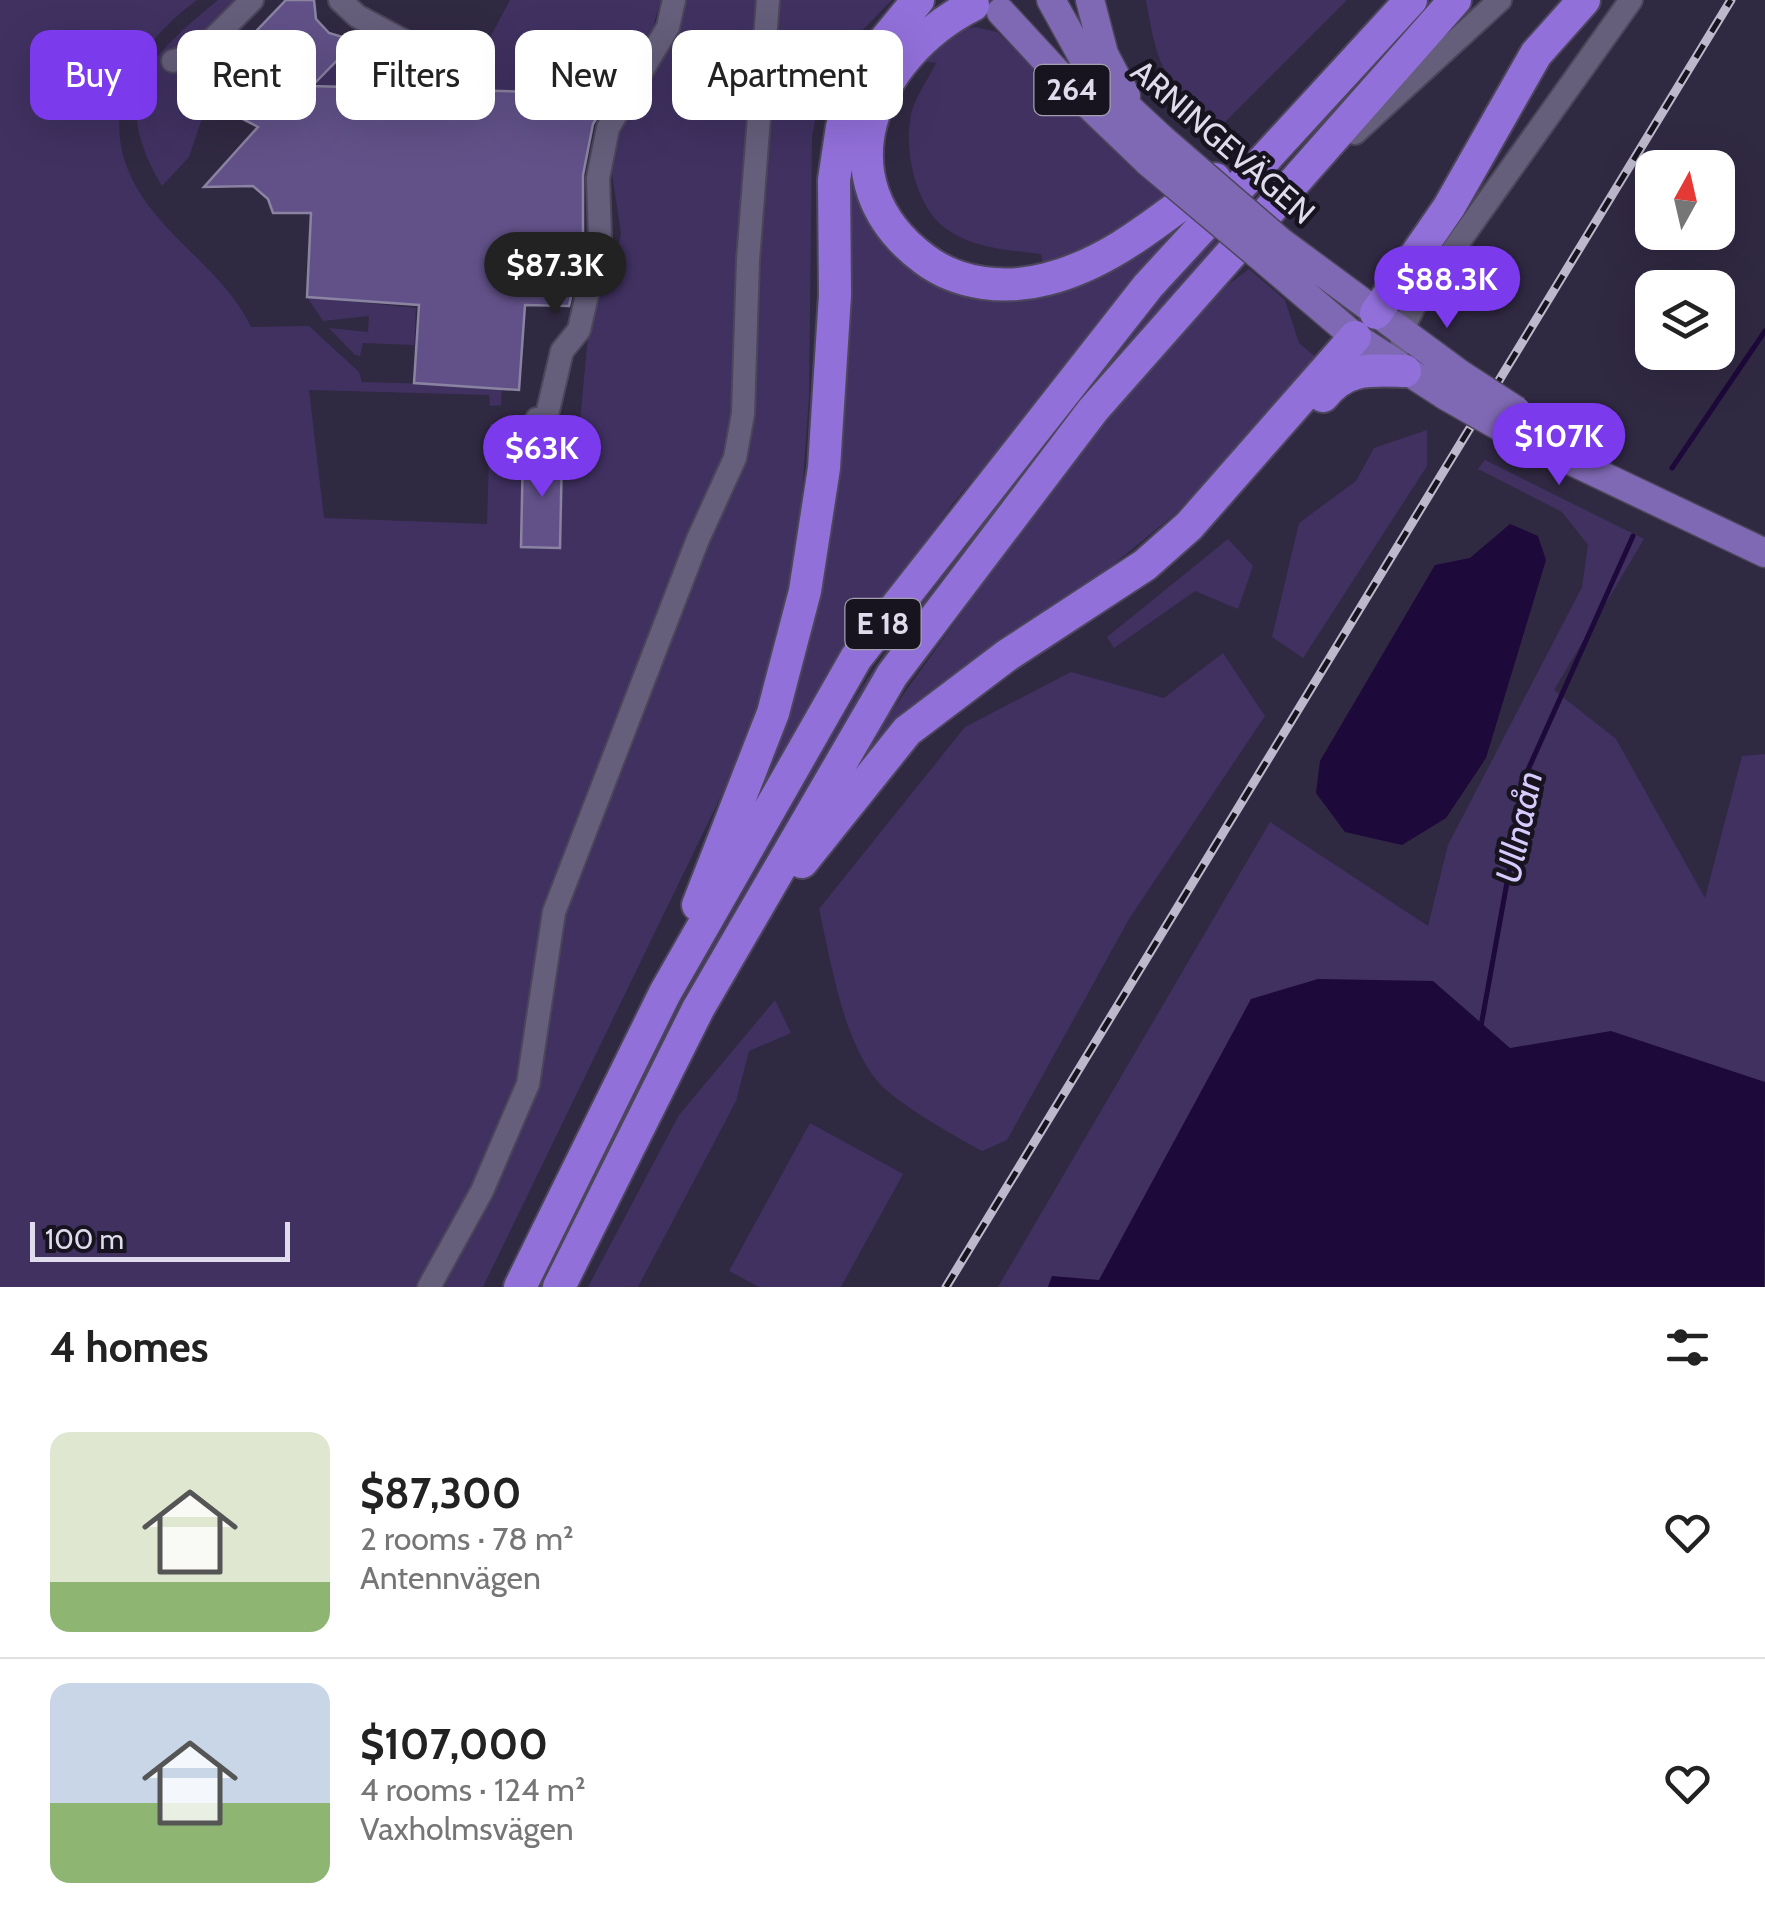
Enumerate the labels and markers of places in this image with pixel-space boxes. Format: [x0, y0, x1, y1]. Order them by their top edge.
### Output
pin: $87.3K [474, 232, 636, 317]
pin: $88.3K [1366, 246, 1528, 331]
pin: $107K [1489, 403, 1629, 488]
pin: $63K [483, 415, 601, 500]

